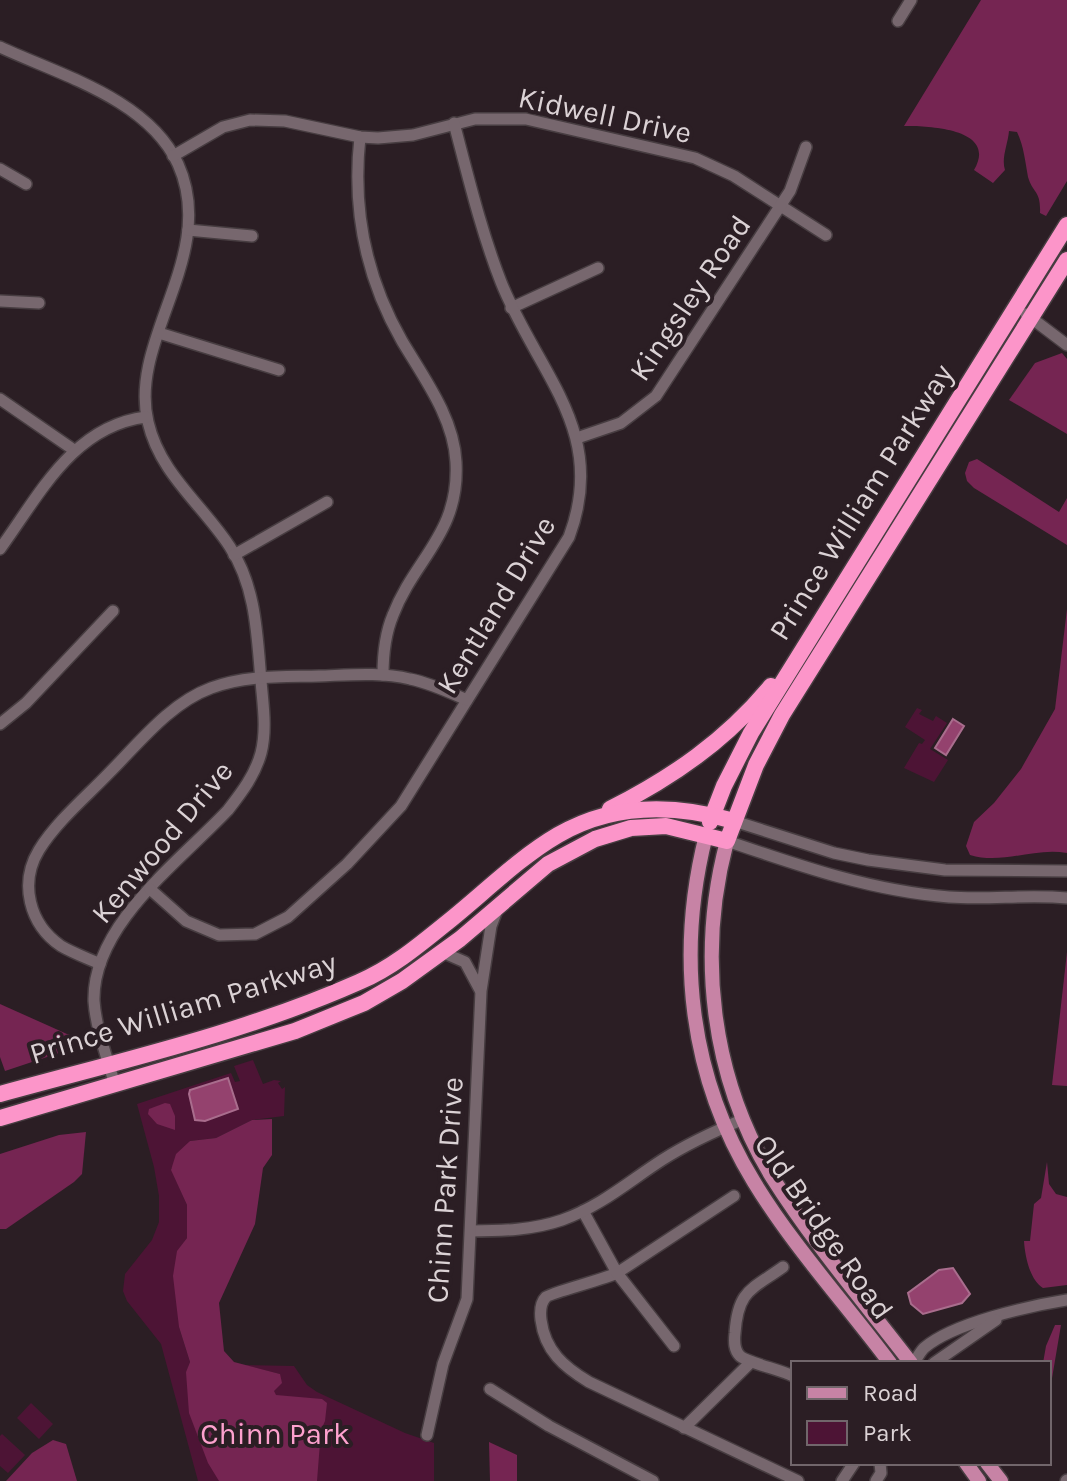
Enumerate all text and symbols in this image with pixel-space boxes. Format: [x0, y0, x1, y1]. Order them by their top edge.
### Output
street label: Kidwell Drive [515, 79, 695, 151]
street label: Kingsley Road [621, 208, 759, 388]
street label: Prince William Parkway [761, 357, 961, 647]
street label: Kentland Drive [429, 510, 563, 700]
street label: Kenwood Drive [84, 753, 240, 931]
street label: Prince William Parkway [25, 944, 341, 1072]
street label: Chinn Park Drive [419, 1076, 471, 1304]
street label: Old Bridge Road [747, 1128, 901, 1326]
legend [791, 1361, 1051, 1465]
text: Road [863, 1379, 918, 1407]
park label: Chinn Park [200, 1416, 350, 1452]
text: Park [863, 1419, 912, 1447]

